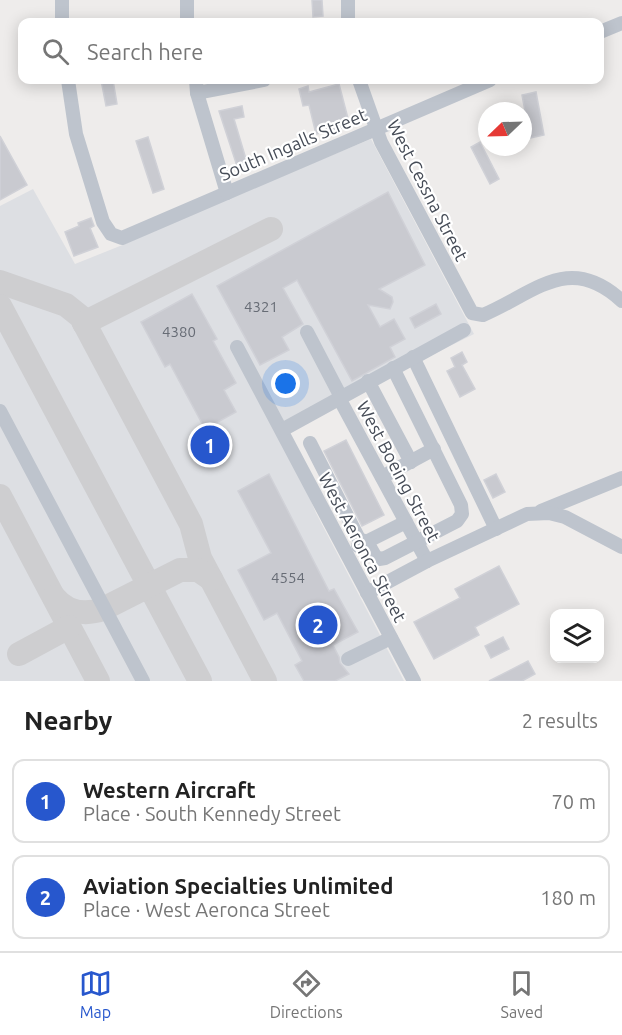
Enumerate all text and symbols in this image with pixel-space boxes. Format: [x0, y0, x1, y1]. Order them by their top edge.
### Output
search box [18, 18, 604, 84]
icon: search [39, 35, 72, 68]
text: Search here [87, 39, 203, 64]
north arrow [478, 102, 532, 156]
street label: South Ingalls Street [216, 104, 370, 184]
street label: West Cessna Street [384, 116, 472, 264]
house number: 4321 [244, 298, 278, 315]
house number: 4380 [162, 323, 196, 340]
your location [271, 369, 300, 398]
street label: West Boeing Street [353, 397, 445, 545]
pin: 1 [190, 422, 230, 468]
street label: West Aeronca Street [315, 469, 411, 625]
house number: 4554 [271, 569, 305, 586]
pin: 2 [298, 602, 338, 648]
map controls [550, 609, 604, 663]
button: layers [550, 609, 604, 663]
text: Nearby [24, 706, 112, 735]
text: 2 results [522, 709, 598, 732]
text: Western Aircraft [83, 777, 256, 802]
text: 1 [40, 790, 51, 813]
text: 70 m [552, 790, 596, 813]
text: Place · South Kennedy Street [83, 802, 341, 825]
text: Aviation Specialties Unlimited [83, 873, 393, 898]
text: 2 [40, 886, 51, 909]
text: 180 m [540, 886, 596, 909]
text: Place · West Aeronca Street [83, 898, 330, 921]
tab: Map [79, 967, 112, 1021]
tab: Directions [270, 967, 343, 1021]
tab: Saved [501, 967, 543, 1021]

